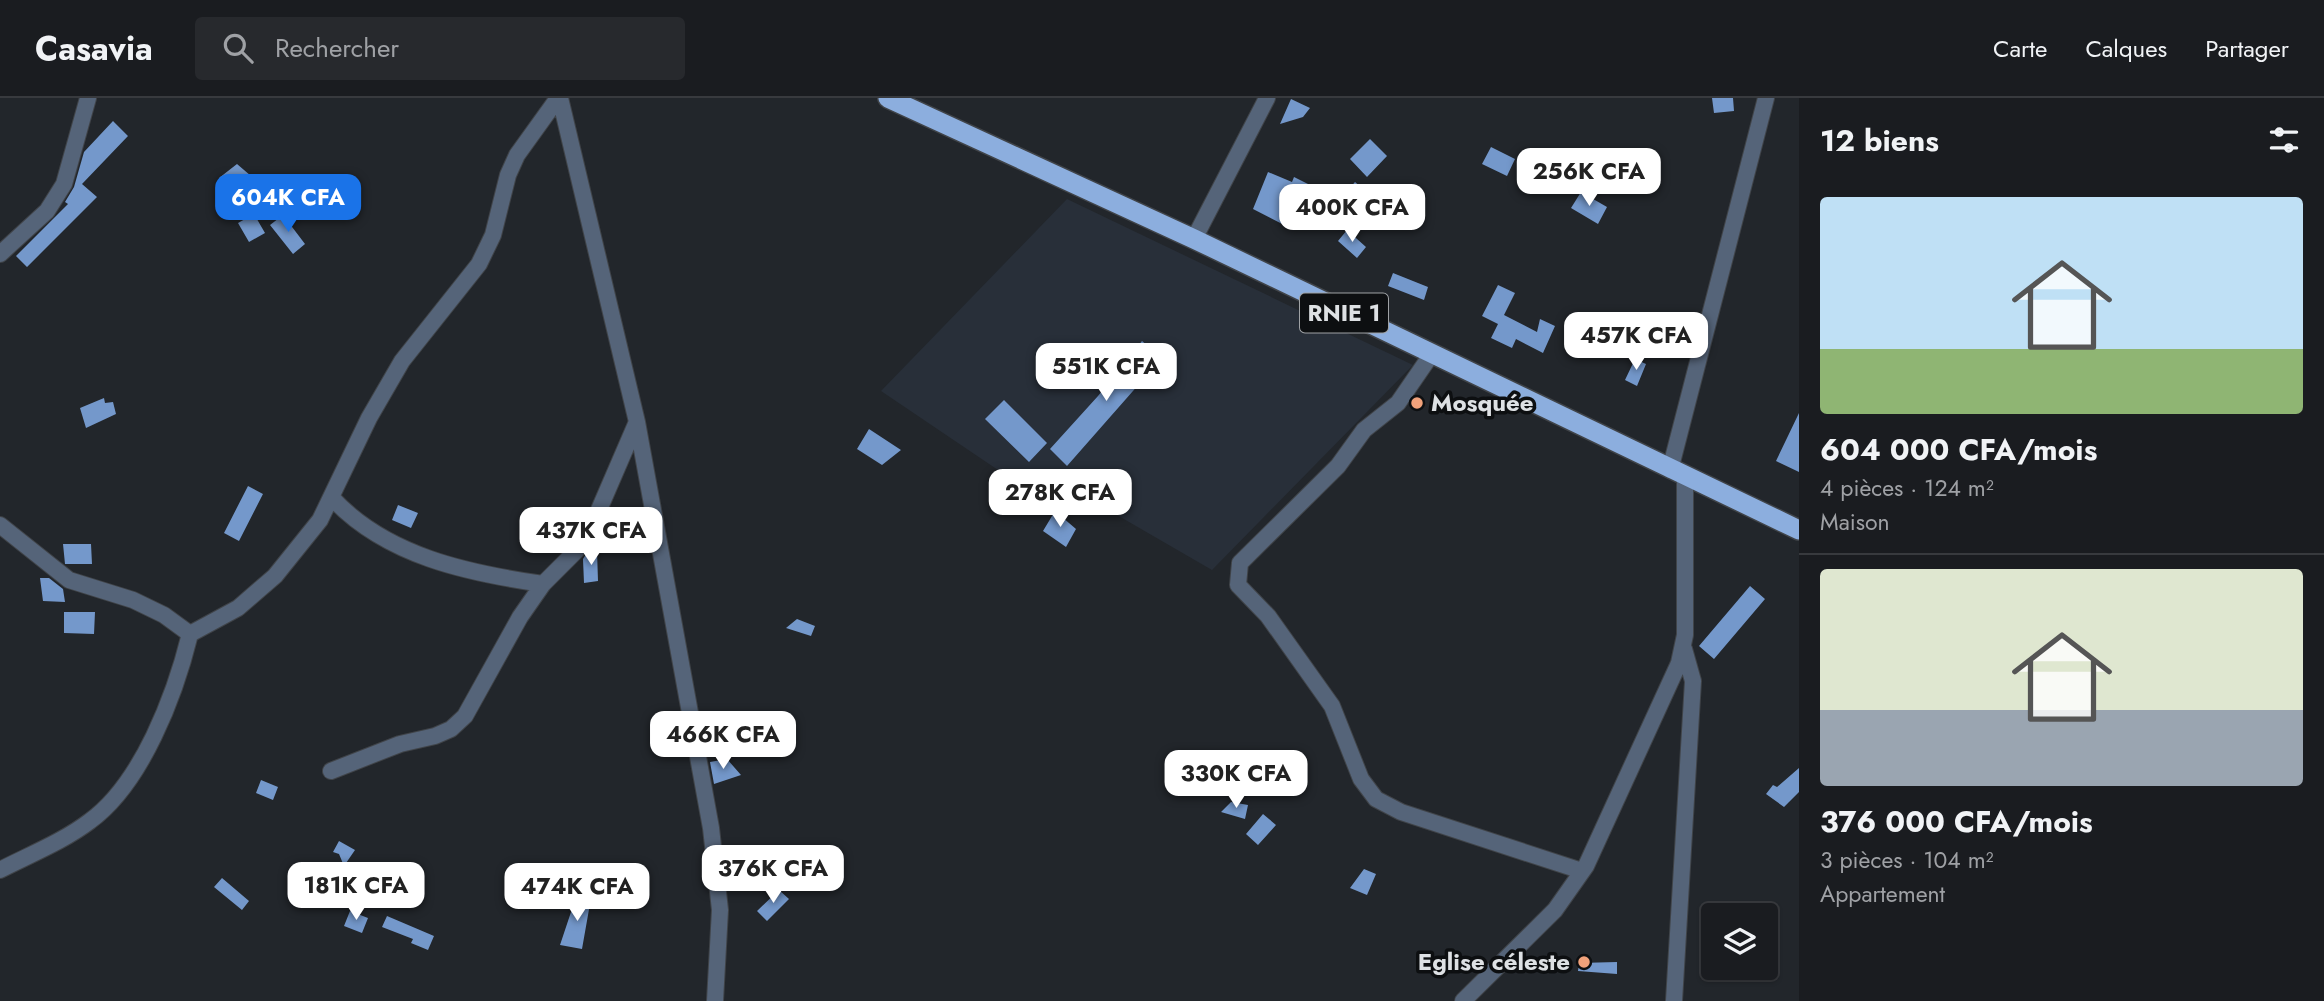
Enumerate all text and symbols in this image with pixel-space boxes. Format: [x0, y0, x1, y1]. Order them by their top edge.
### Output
search box [195, 17, 685, 80]
text: Casavia [35, 25, 153, 72]
icon: search [219, 29, 257, 67]
text: Rechercher [275, 29, 399, 67]
text: Carte [1993, 31, 2047, 66]
text: Calques [2085, 31, 2167, 66]
text: Partager [2205, 31, 2289, 66]
text: 12 biens [1820, 119, 1939, 162]
icon: filters [2265, 121, 2303, 159]
pin: 256K CFA [1517, 148, 1661, 208]
text: 256K CFA [1533, 154, 1645, 188]
pin: 604K CFA [216, 174, 360, 234]
text: 604K CFA [231, 180, 345, 214]
pin: 400K CFA [1280, 184, 1424, 244]
text: 400K CFA [1295, 190, 1409, 224]
icon: home [1999, 242, 2125, 368]
road number: RNIE 1 [1300, 294, 1388, 332]
pin: 457K CFA [1564, 313, 1708, 372]
text: 457K CFA [1580, 318, 1692, 352]
pin: 551K CFA [1034, 344, 1178, 403]
text: 551K CFA [1052, 349, 1160, 383]
place label: Mosquée [1431, 385, 1534, 420]
marker: Mosquée [1409, 395, 1425, 411]
text: 604 000 CFA/mois [1820, 428, 2097, 471]
pin: 278K CFA [988, 470, 1132, 529]
text: 4 pièces · 124 m² [1820, 471, 1994, 505]
text: 278K CFA [1005, 475, 1115, 509]
text: Maison [1820, 505, 1890, 539]
pin: 437K CFA [519, 508, 663, 567]
text: 437K CFA [536, 513, 646, 547]
icon: home [1999, 614, 2125, 740]
pin: 466K CFA [651, 712, 795, 771]
text: 466K CFA [666, 717, 780, 751]
pin: 330K CFA [1164, 750, 1308, 810]
text: 330K CFA [1181, 756, 1291, 790]
text: 376 000 CFA/mois [1820, 800, 2093, 843]
text: 3 pièces · 104 m² [1820, 843, 1994, 877]
pin: 376K CFA [701, 846, 845, 905]
text: 376K CFA [718, 851, 828, 885]
pin: 181K CFA [284, 862, 428, 922]
pin: 474K CFA [505, 864, 649, 923]
text: 181K CFA [304, 868, 408, 902]
text: 474K CFA [520, 869, 634, 903]
text: Appartement [1820, 877, 1945, 911]
map controls [1701, 903, 1778, 980]
button: layers [1701, 903, 1778, 980]
place label: Eglise céleste [1418, 944, 1570, 979]
marker: Eglise céleste [1576, 954, 1592, 970]

